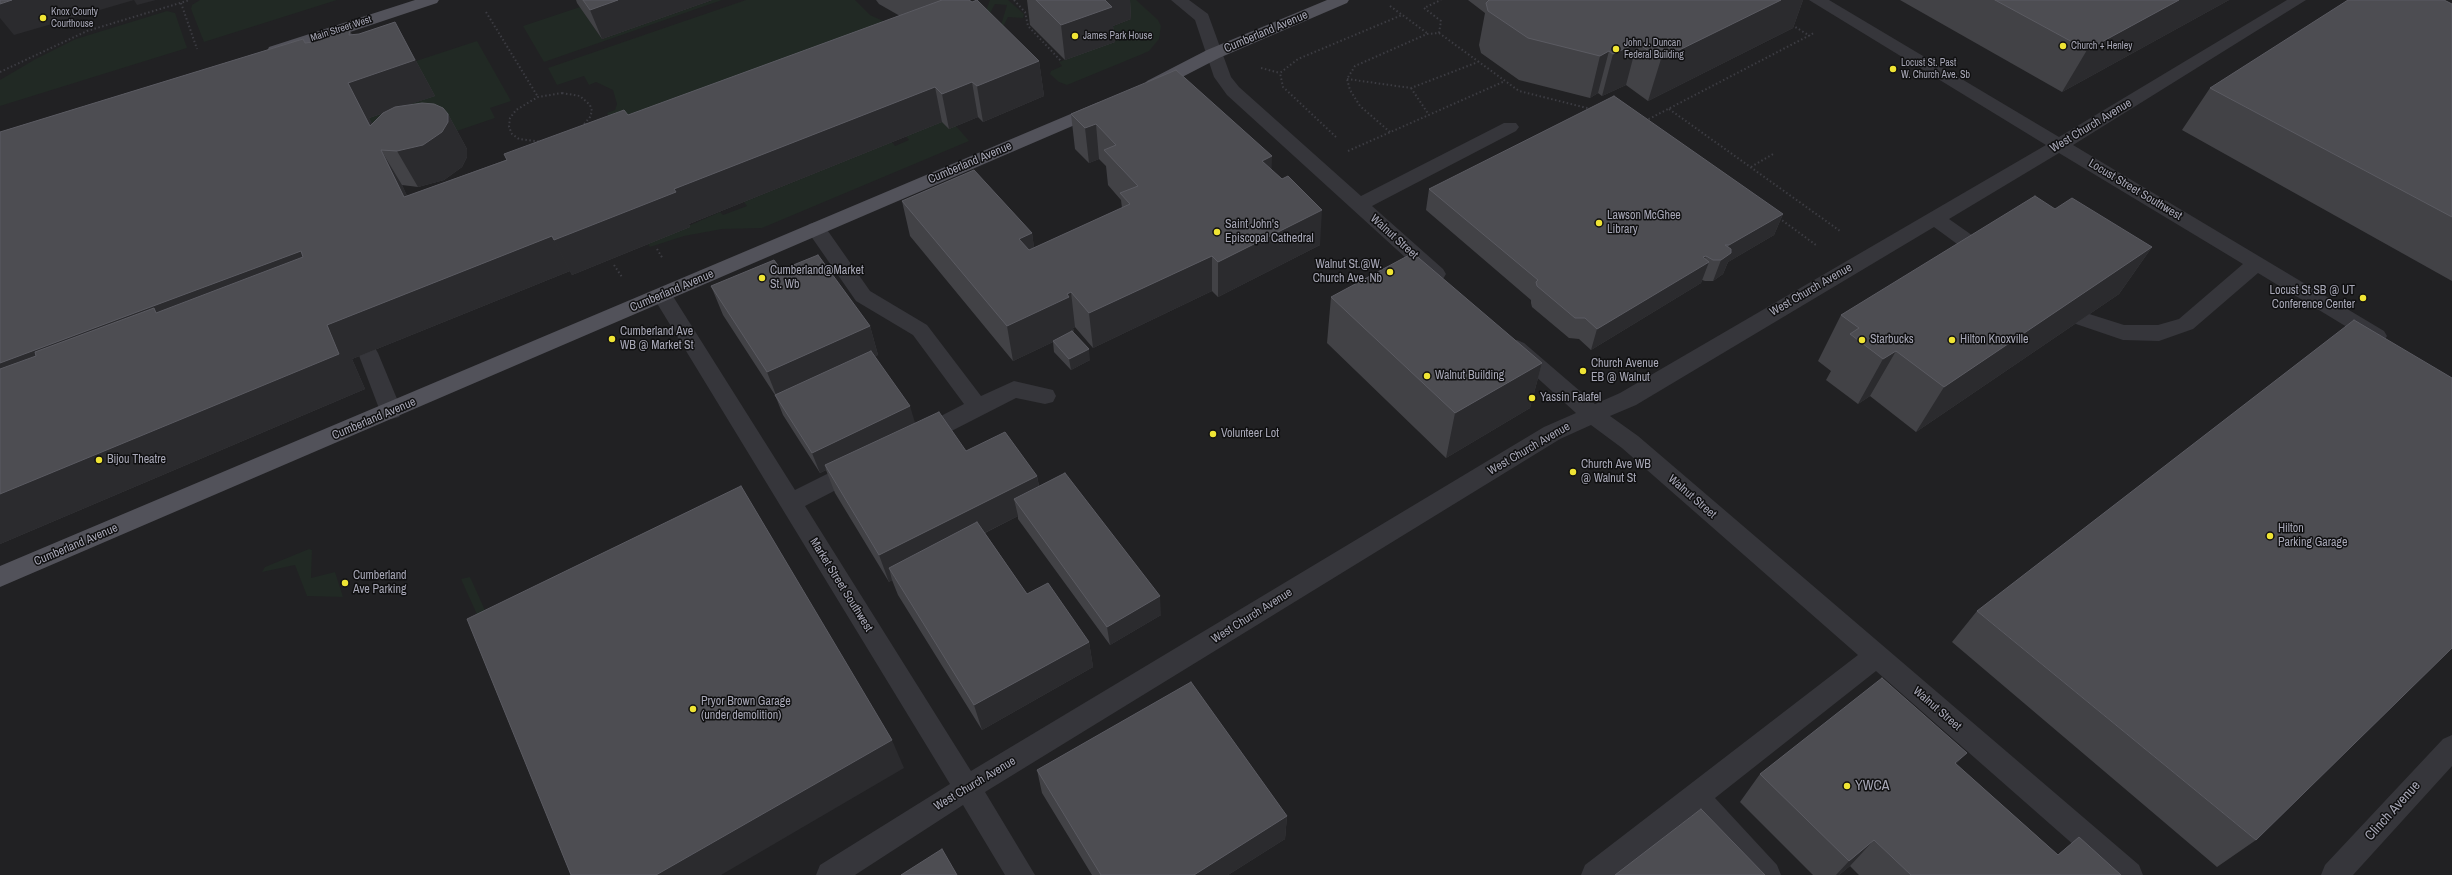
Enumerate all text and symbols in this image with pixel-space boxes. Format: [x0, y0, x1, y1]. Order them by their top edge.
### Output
place label: Knox County Courthouse [51, 6, 98, 30]
street label: Cumberland Avenue [1222, 8, 1310, 56]
marker: Knox County Courthouse [38, 13, 48, 23]
street label: Main Street West [309, 14, 373, 44]
place label: James Park House [1083, 30, 1152, 42]
marker: James Park House [1070, 31, 1080, 41]
place label: John J. Duncan Federal Building [1624, 37, 1684, 60]
place label: Church + Henley [2071, 40, 2132, 52]
marker: Church + Henley [2058, 41, 2068, 51]
marker: John J. Duncan Federal Building [1611, 44, 1621, 54]
place label: Locust St. Past W. Church Ave. Sb [1901, 57, 1970, 80]
marker: Locust St. Past W. Church Ave. Sb [1888, 64, 1898, 74]
street label: West Church Avenue [2048, 96, 2134, 156]
street label: Cumberland Avenue [926, 139, 1014, 187]
street label: Locust Street Southwest [2086, 156, 2184, 224]
place label: Lawson McGhee Library [1607, 209, 1681, 237]
street label: Walnut Street [1367, 212, 1421, 262]
place label: Saint John's Episcopal Cathedral [1225, 218, 1314, 246]
marker: Lawson McGhee Library [1594, 218, 1604, 228]
marker: Saint John's Episcopal Cathedral [1212, 227, 1222, 237]
place label: Walnut St.@W. Church Ave. Nb [1313, 258, 1382, 286]
street label: West Church Avenue [1767, 261, 1855, 319]
place label: Cumberland@Market St. Wb [770, 264, 864, 292]
street label: Cumberland Avenue [628, 267, 716, 315]
marker: Walnut St.@W. Church Ave. Nb [1385, 267, 1395, 277]
marker: Cumberland@Market St. Wb [757, 273, 767, 283]
place label: Locust St SB @ UT Conference Center [2270, 284, 2355, 312]
marker: Locust St SB @ UT Conference Center [2358, 293, 2368, 303]
place label: Cumberland Ave WB @ Market St [620, 325, 693, 353]
place label: Starbucks [1870, 333, 1914, 347]
place label: Hilton Knoxville [1960, 333, 2028, 347]
marker: Cumberland Ave WB @ Market St [607, 334, 617, 344]
marker: Starbucks [1857, 335, 1867, 345]
marker: Hilton Knoxville [1947, 335, 1957, 345]
place label: Church Avenue EB @ Walnut [1591, 357, 1659, 385]
marker: Church Avenue EB @ Walnut [1578, 366, 1588, 376]
place label: Walnut Building [1435, 369, 1504, 383]
marker: Walnut Building [1422, 371, 1432, 381]
place label: Yassin Falafel [1540, 391, 1601, 405]
marker: Yassin Falafel [1527, 393, 1537, 403]
street label: Cumberland Avenue [330, 395, 418, 443]
street label: West Church Avenue [1485, 420, 1573, 478]
place label: Volunteer Lot [1221, 427, 1279, 441]
marker: Volunteer Lot [1208, 429, 1218, 439]
place label: Bijou Theatre [107, 453, 166, 467]
marker: Bijou Theatre [94, 455, 104, 465]
place label: Church Ave WB @ Walnut St [1581, 458, 1651, 486]
marker: Church Ave WB @ Walnut St [1568, 467, 1578, 477]
street label: Walnut Street [1665, 472, 1719, 522]
street label: Cumberland Avenue [32, 521, 120, 569]
place label: Hilton Parking Garage [2278, 522, 2347, 550]
marker: Hilton Parking Garage [2265, 531, 2275, 541]
street label: Market Street Southwest [806, 535, 876, 635]
place label: Cumberland Ave Parking [353, 569, 407, 597]
marker: Cumberland Ave Parking [340, 578, 350, 588]
street label: West Church Avenue [1209, 585, 1295, 647]
street label: Walnut Street [1910, 684, 1964, 734]
place label: Pryor Brown Garage (under demolition) [701, 695, 791, 723]
marker: Pryor Brown Garage (under demolition) [688, 704, 698, 714]
street label: West Church Avenue [932, 754, 1018, 814]
place label: YWCA [1855, 778, 1889, 794]
street label: Clinch Avenue [2362, 778, 2424, 844]
marker: YWCA [1842, 781, 1852, 791]

